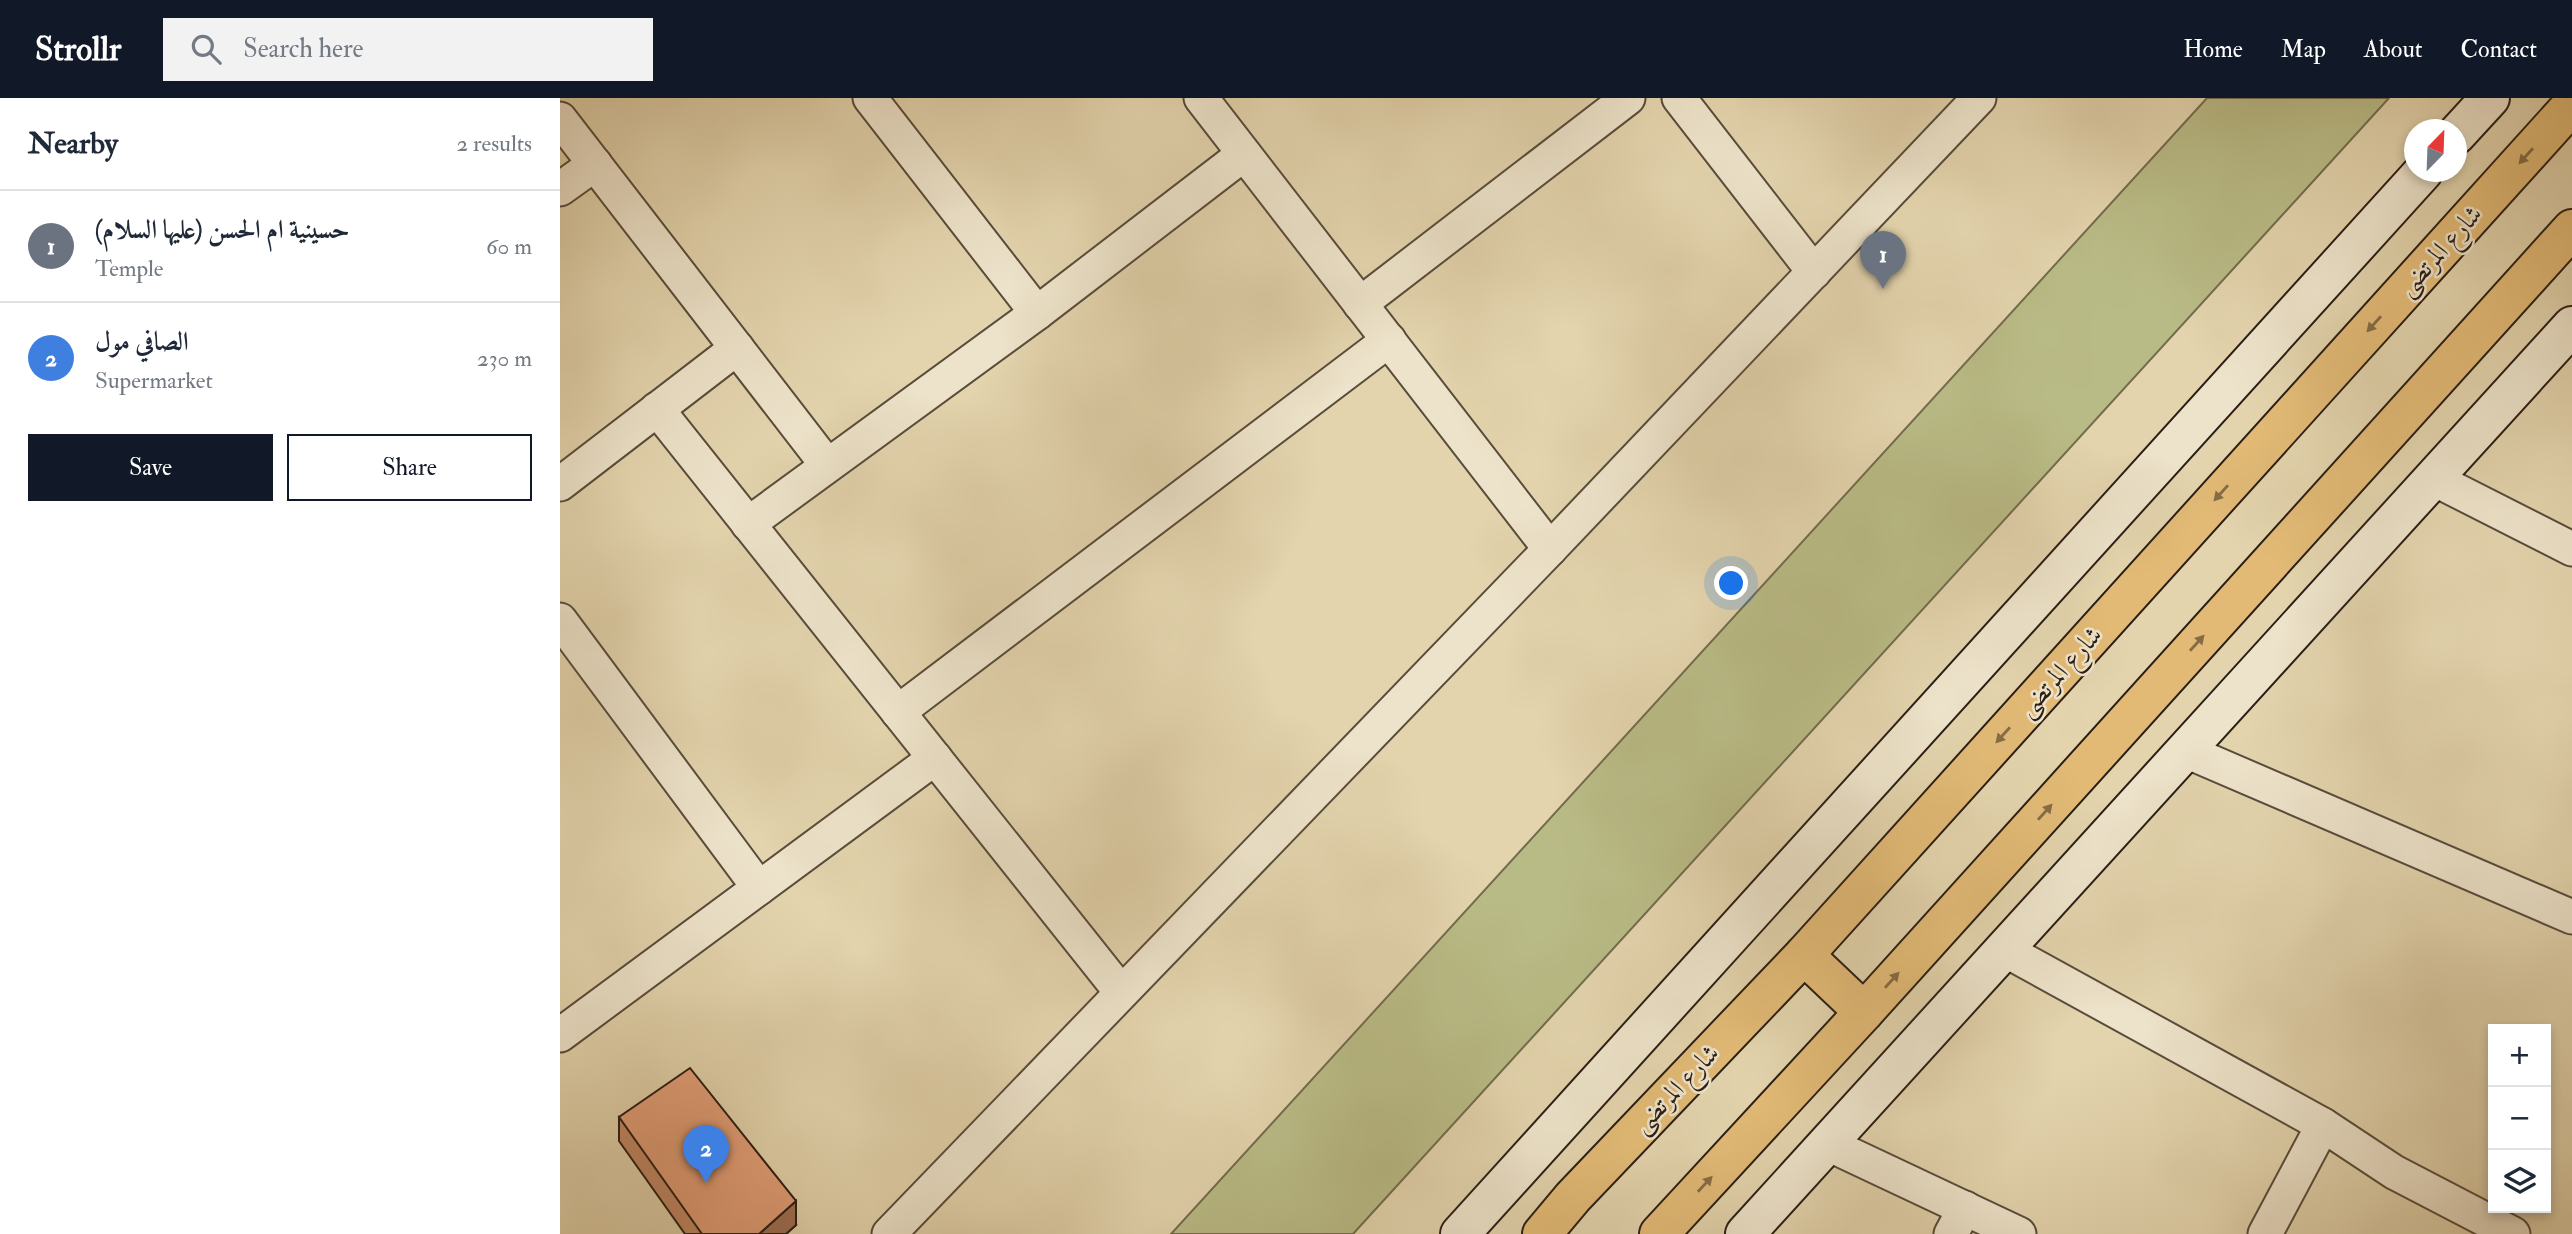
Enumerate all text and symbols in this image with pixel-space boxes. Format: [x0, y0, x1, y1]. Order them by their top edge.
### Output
search box [163, 18, 653, 81]
text: Strollr [35, 29, 121, 70]
icon: search [187, 30, 225, 68]
text: Search here [243, 33, 363, 65]
text: Home [2183, 34, 2243, 65]
text: Map [2281, 34, 2326, 65]
text: About [2364, 34, 2423, 65]
text: Contact [2461, 34, 2537, 65]
north arrow [2404, 119, 2467, 182]
text: Nearby [28, 125, 118, 162]
text: 2 results [457, 129, 532, 158]
one-way arrow [2519, 147, 2534, 164]
street label: شارع المرتضى [2391, 199, 2493, 307]
text: حسينية ام الحسن (عليها السلام) [95, 214, 350, 246]
pin: 1 [1860, 231, 1906, 289]
text: 1 [47, 232, 55, 261]
text: 60 m [486, 232, 532, 261]
text: Temple [95, 254, 163, 283]
one-way arrow [2366, 315, 2382, 332]
text: الصافي مول [95, 326, 189, 358]
text: 2 [45, 344, 57, 373]
text: 230 m [477, 344, 532, 373]
text: Supermarket [95, 366, 213, 395]
button: Save [28, 434, 273, 501]
button: Share [287, 434, 532, 501]
one-way arrow [2213, 484, 2229, 502]
your location [1714, 566, 1748, 600]
street label: شارع المرتضى [2011, 620, 2113, 728]
one-way arrow [2189, 635, 2205, 652]
one-way arrow [1995, 726, 2011, 744]
one-way arrow [2037, 803, 2053, 821]
one-way arrow [1884, 972, 1899, 989]
map controls [2488, 1024, 2551, 1213]
button: + [2488, 1024, 2551, 1087]
street label: شارع المرتضى [1626, 1038, 1730, 1144]
button: − [2488, 1087, 2551, 1150]
pin: 2 [683, 1125, 729, 1183]
button: layers [2488, 1150, 2551, 1213]
one-way arrow [1697, 1175, 1713, 1193]

